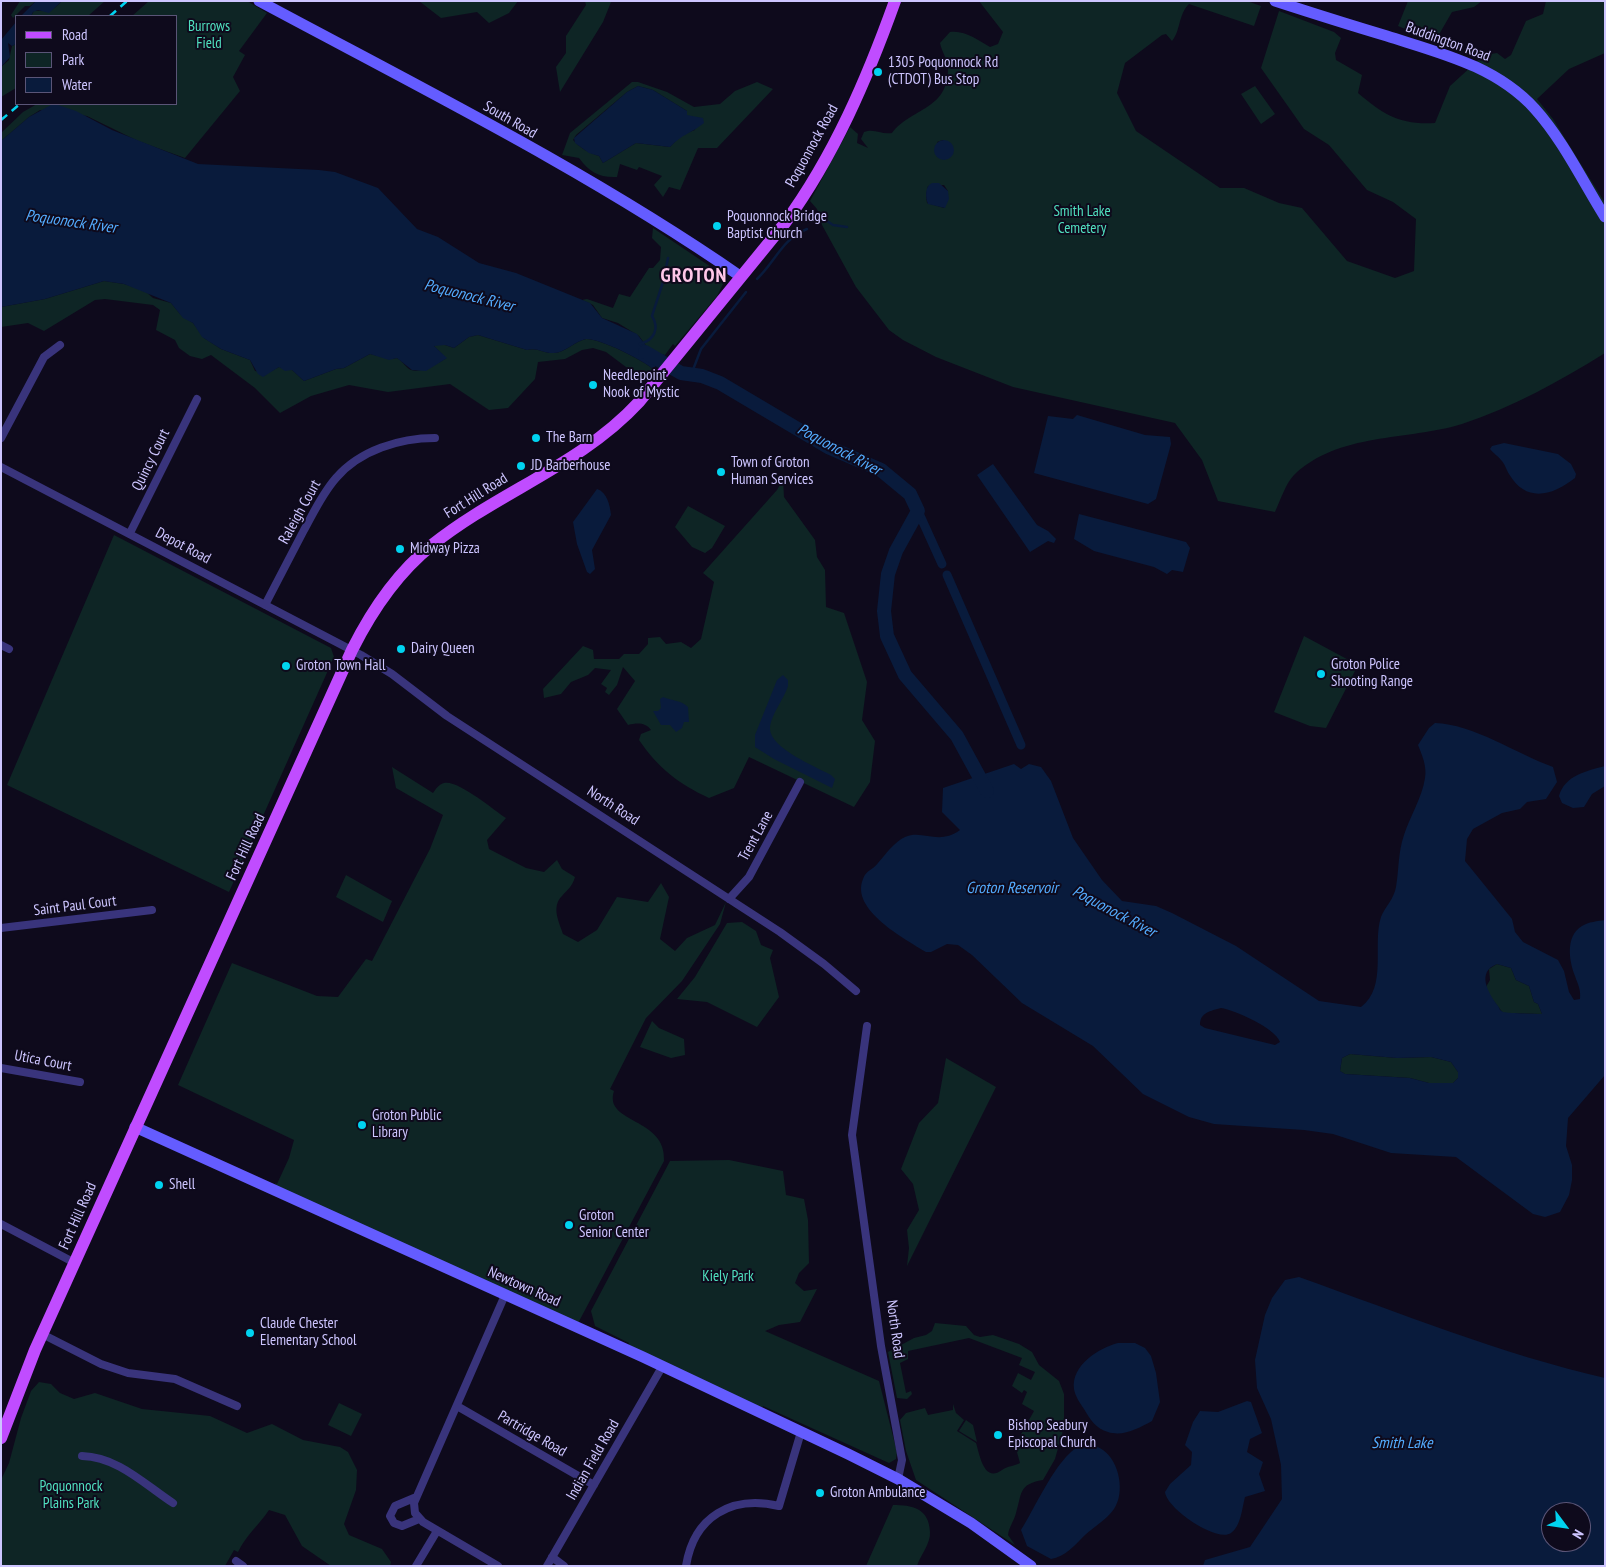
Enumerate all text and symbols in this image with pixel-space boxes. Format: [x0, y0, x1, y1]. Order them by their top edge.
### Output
legend [15, 15, 178, 105]
park label: Burrows Field [188, 18, 230, 53]
street label: Buddington Road [1403, 18, 1493, 66]
text: Road [62, 25, 88, 44]
text: Park [62, 50, 84, 69]
place label: 1305 Poquonnock Rd (CTDOT) Bus Stop [888, 54, 998, 89]
marker: 1305 Poquonnock Rd (CTDOT) Bus Stop [872, 66, 884, 78]
text: Water [62, 75, 92, 94]
street label: South Road [480, 97, 540, 143]
street label: Poquonnock Road [782, 101, 842, 191]
park label: Smith Lake Cemetery [1053, 203, 1111, 238]
water label: Poquonock River [24, 206, 118, 238]
place label: Poquonnock Bridge Baptist Church [727, 208, 827, 243]
marker: Poquonnock Bridge Baptist Church [711, 220, 723, 232]
district label: GROTON [660, 264, 728, 288]
water label: Poquonock River [422, 276, 516, 316]
place label: Needlepoint Nook of Mystic [603, 367, 679, 402]
marker: Needlepoint Nook of Mystic [587, 379, 599, 391]
water label: Poquonock River [794, 420, 884, 480]
street label: Quincy Court [128, 426, 174, 494]
place label: The Barn [546, 429, 592, 447]
marker: The Barn [530, 432, 542, 444]
place label: Town of Groton Human Services [731, 454, 813, 489]
place label: JD Barberhouse [531, 457, 611, 475]
marker: JD Barberhouse [515, 460, 527, 472]
marker: Town of Groton Human Services [715, 466, 727, 478]
street label: Fort Hill Road [441, 469, 511, 523]
street label: Raleigh Court [275, 477, 325, 547]
street label: Depot Road [152, 524, 214, 568]
place label: Midway Pizza [410, 540, 480, 558]
marker: Midway Pizza [394, 543, 406, 555]
place label: Dairy Queen [411, 640, 475, 658]
marker: Dairy Queen [395, 643, 407, 655]
place label: Groton Police Shooting Range [1331, 656, 1413, 691]
place label: Groton Town Hall [296, 657, 385, 675]
marker: Groton Town Hall [280, 660, 292, 672]
marker: Groton Police Shooting Range [1315, 668, 1327, 680]
street label: North Road [584, 783, 642, 829]
street label: Trent Lane [735, 808, 777, 864]
street label: Fort Hill Road [223, 811, 269, 883]
water label: Groton Reservoir [966, 878, 1058, 898]
water label: Poquonock River [1069, 882, 1159, 942]
street label: Saint Paul Court [33, 892, 117, 920]
street label: Utica Court [13, 1047, 73, 1075]
place label: Groton Public Library [372, 1107, 442, 1142]
marker: Groton Public Library [356, 1119, 368, 1131]
place label: Shell [169, 1176, 195, 1194]
marker: Shell [153, 1179, 165, 1191]
street label: Fort Hill Road [55, 1180, 101, 1252]
place label: Groton Senior Center [579, 1207, 649, 1242]
marker: Groton Senior Center [563, 1219, 575, 1231]
street label: Newtown Road [485, 1263, 563, 1311]
park label: Kiely Park [702, 1268, 754, 1286]
street label: North Road [882, 1299, 908, 1359]
place label: Claude Chester Elementary School [260, 1315, 357, 1350]
marker: Claude Chester Elementary School [244, 1327, 256, 1339]
street label: Partridge Road [494, 1407, 570, 1461]
street label: Indian Field Road [563, 1417, 623, 1503]
place label: Bishop Seabury Episcopal Church [1008, 1417, 1096, 1452]
marker: Bishop Seabury Episcopal Church [992, 1429, 1004, 1441]
water label: Smith Lake [1371, 1433, 1433, 1453]
park label: Poquonnock Plains Park [39, 1478, 103, 1513]
place label: Groton Ambulance [830, 1484, 925, 1502]
marker: Groton Ambulance [814, 1487, 826, 1499]
north arrow [1541, 1502, 1591, 1552]
text: N [1568, 1526, 1588, 1542]

